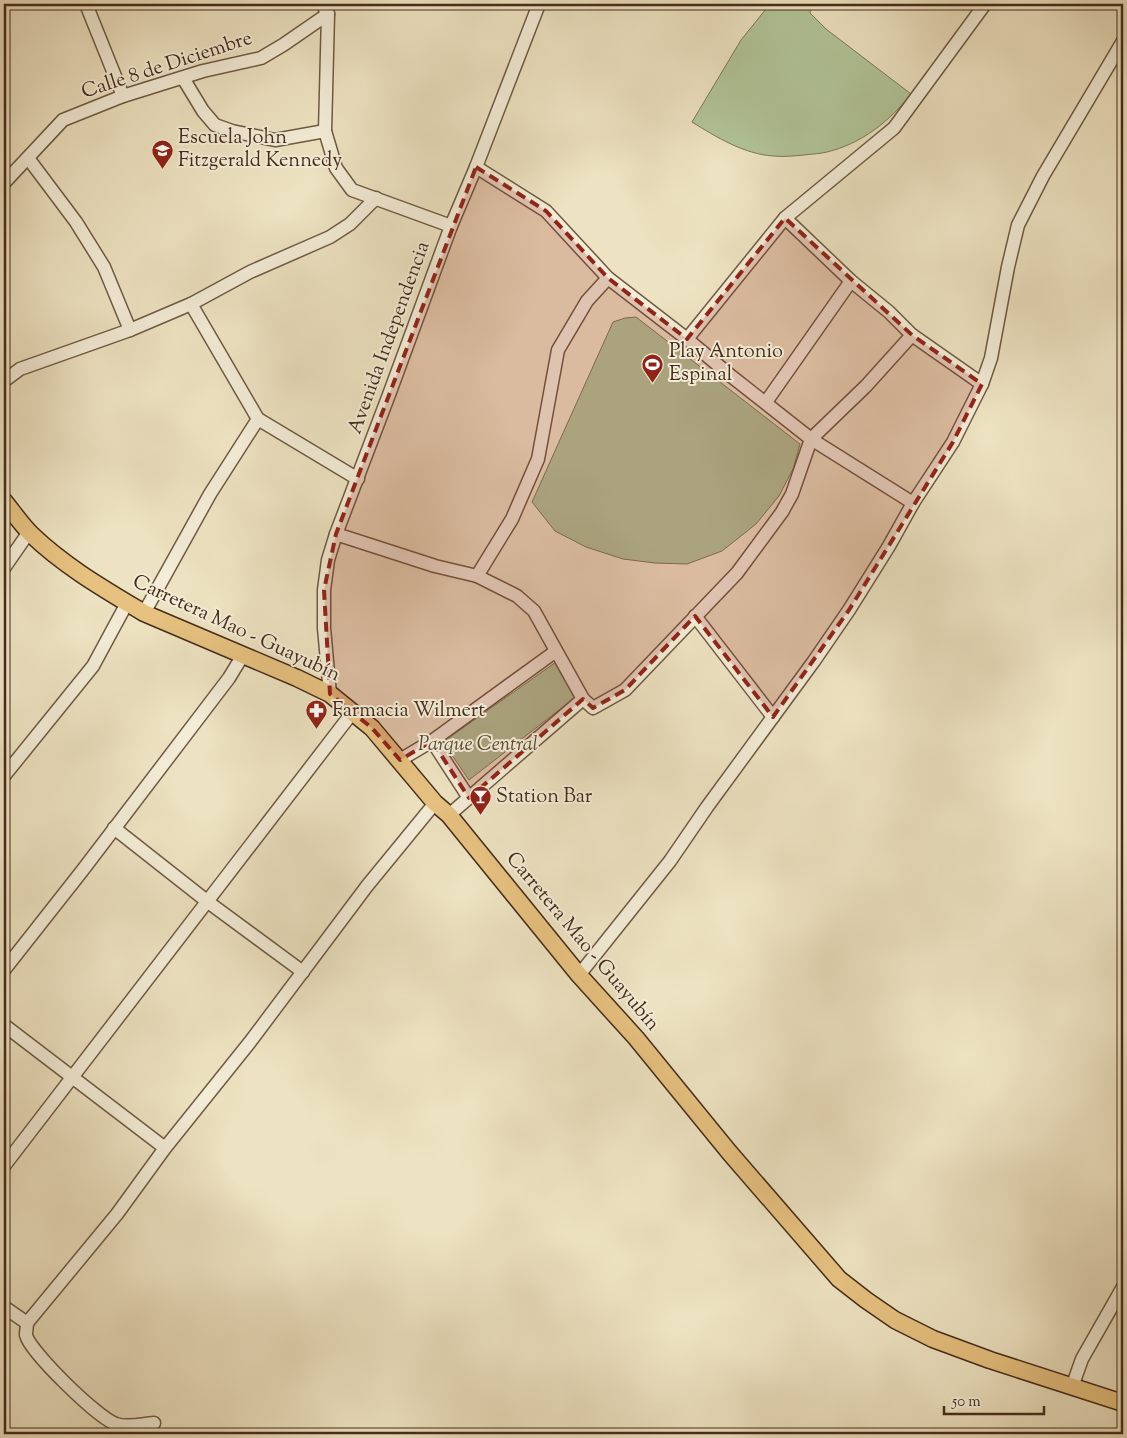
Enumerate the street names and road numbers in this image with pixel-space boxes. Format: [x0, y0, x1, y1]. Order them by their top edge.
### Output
street label: Calle 8 de Diciembre [78, 25, 256, 107]
street label: Avenida Independencia [342, 238, 438, 438]
street label: Carretera Mao - Guayubín [127, 568, 345, 690]
street label: Carretera Mao - Guayubín [498, 846, 666, 1038]

